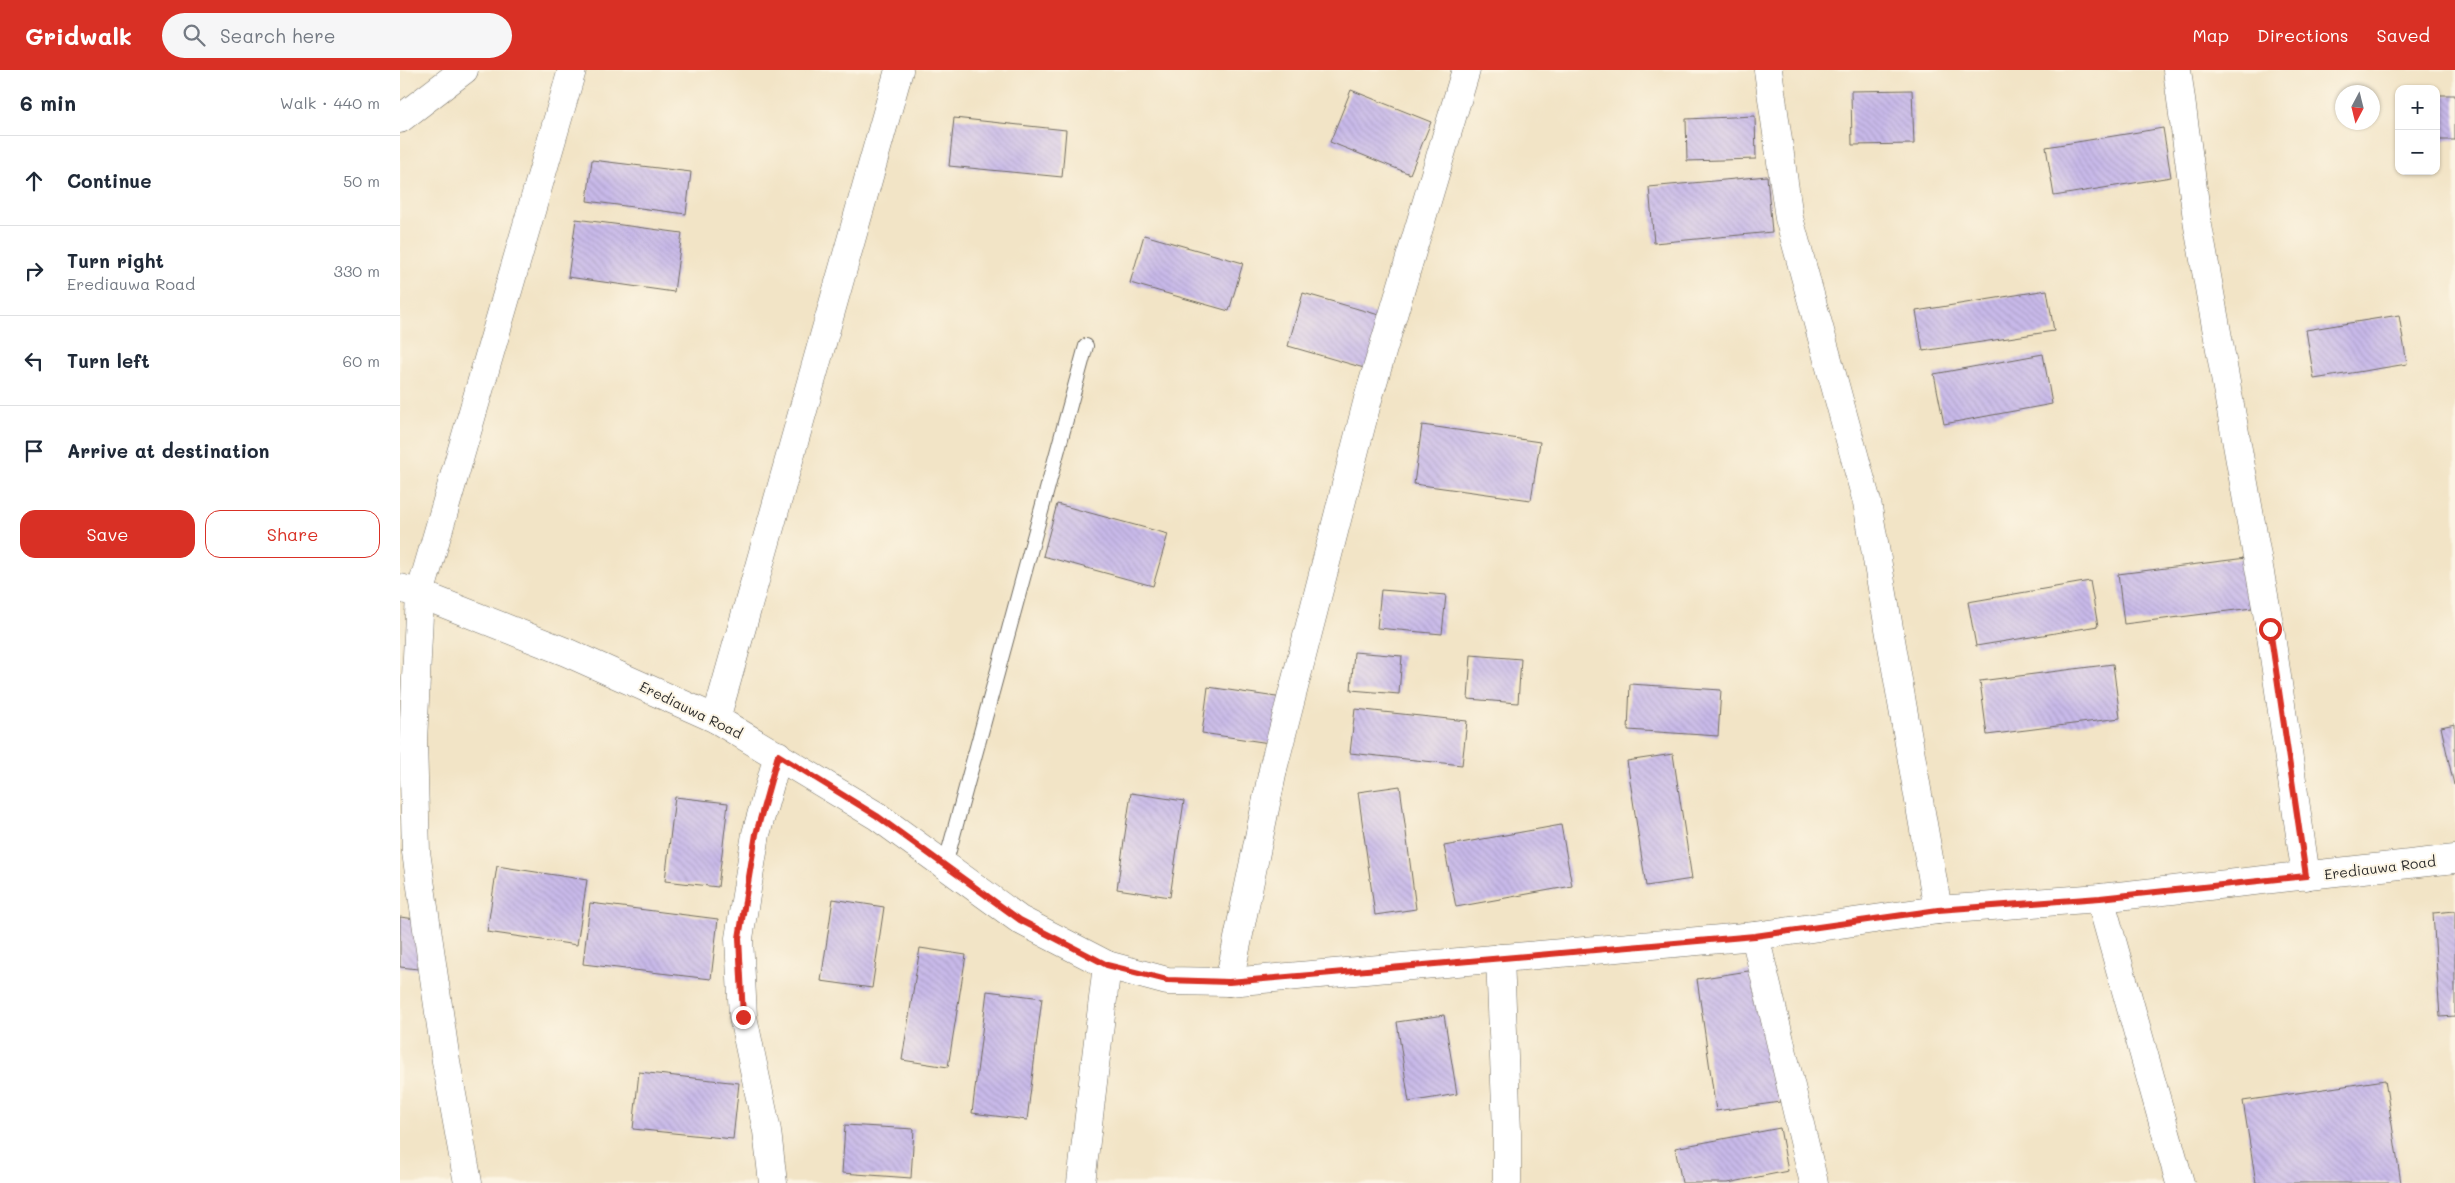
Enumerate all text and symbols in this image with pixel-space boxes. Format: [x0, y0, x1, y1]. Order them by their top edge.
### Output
search box [162, 13, 512, 58]
text: Gridwalk [25, 20, 132, 51]
icon: search [180, 21, 208, 49]
text: Search here [220, 23, 336, 48]
text: Map [2192, 23, 2229, 47]
text: Directions [2257, 23, 2349, 47]
text: Saved [2377, 23, 2430, 47]
north arrow [2335, 85, 2380, 130]
map controls [2395, 85, 2440, 175]
button: + [2395, 85, 2440, 130]
text: 6 min [20, 89, 76, 116]
text: Walk · 440 m [280, 92, 380, 113]
button: − [2395, 130, 2440, 175]
icon: ahead [20, 167, 48, 195]
text: Continue [67, 168, 152, 193]
text: 50 m [343, 170, 380, 191]
text: Turn right [67, 248, 164, 273]
icon: right [20, 257, 48, 285]
text: 330 m [334, 260, 380, 281]
text: Erediauwa Road [67, 273, 195, 294]
icon: left [20, 347, 48, 375]
text: Turn left [67, 348, 150, 373]
text: 60 m [343, 350, 380, 371]
icon: arrive [20, 437, 48, 465]
text: Arrive at destination [67, 438, 270, 463]
button: Save [20, 510, 195, 558]
button: Share [205, 510, 380, 558]
route start [2259, 618, 2282, 641]
street label: Erediauwa Road [637, 676, 746, 743]
street label: Erediauwa Road [2323, 851, 2437, 884]
route end [732, 1006, 755, 1029]

